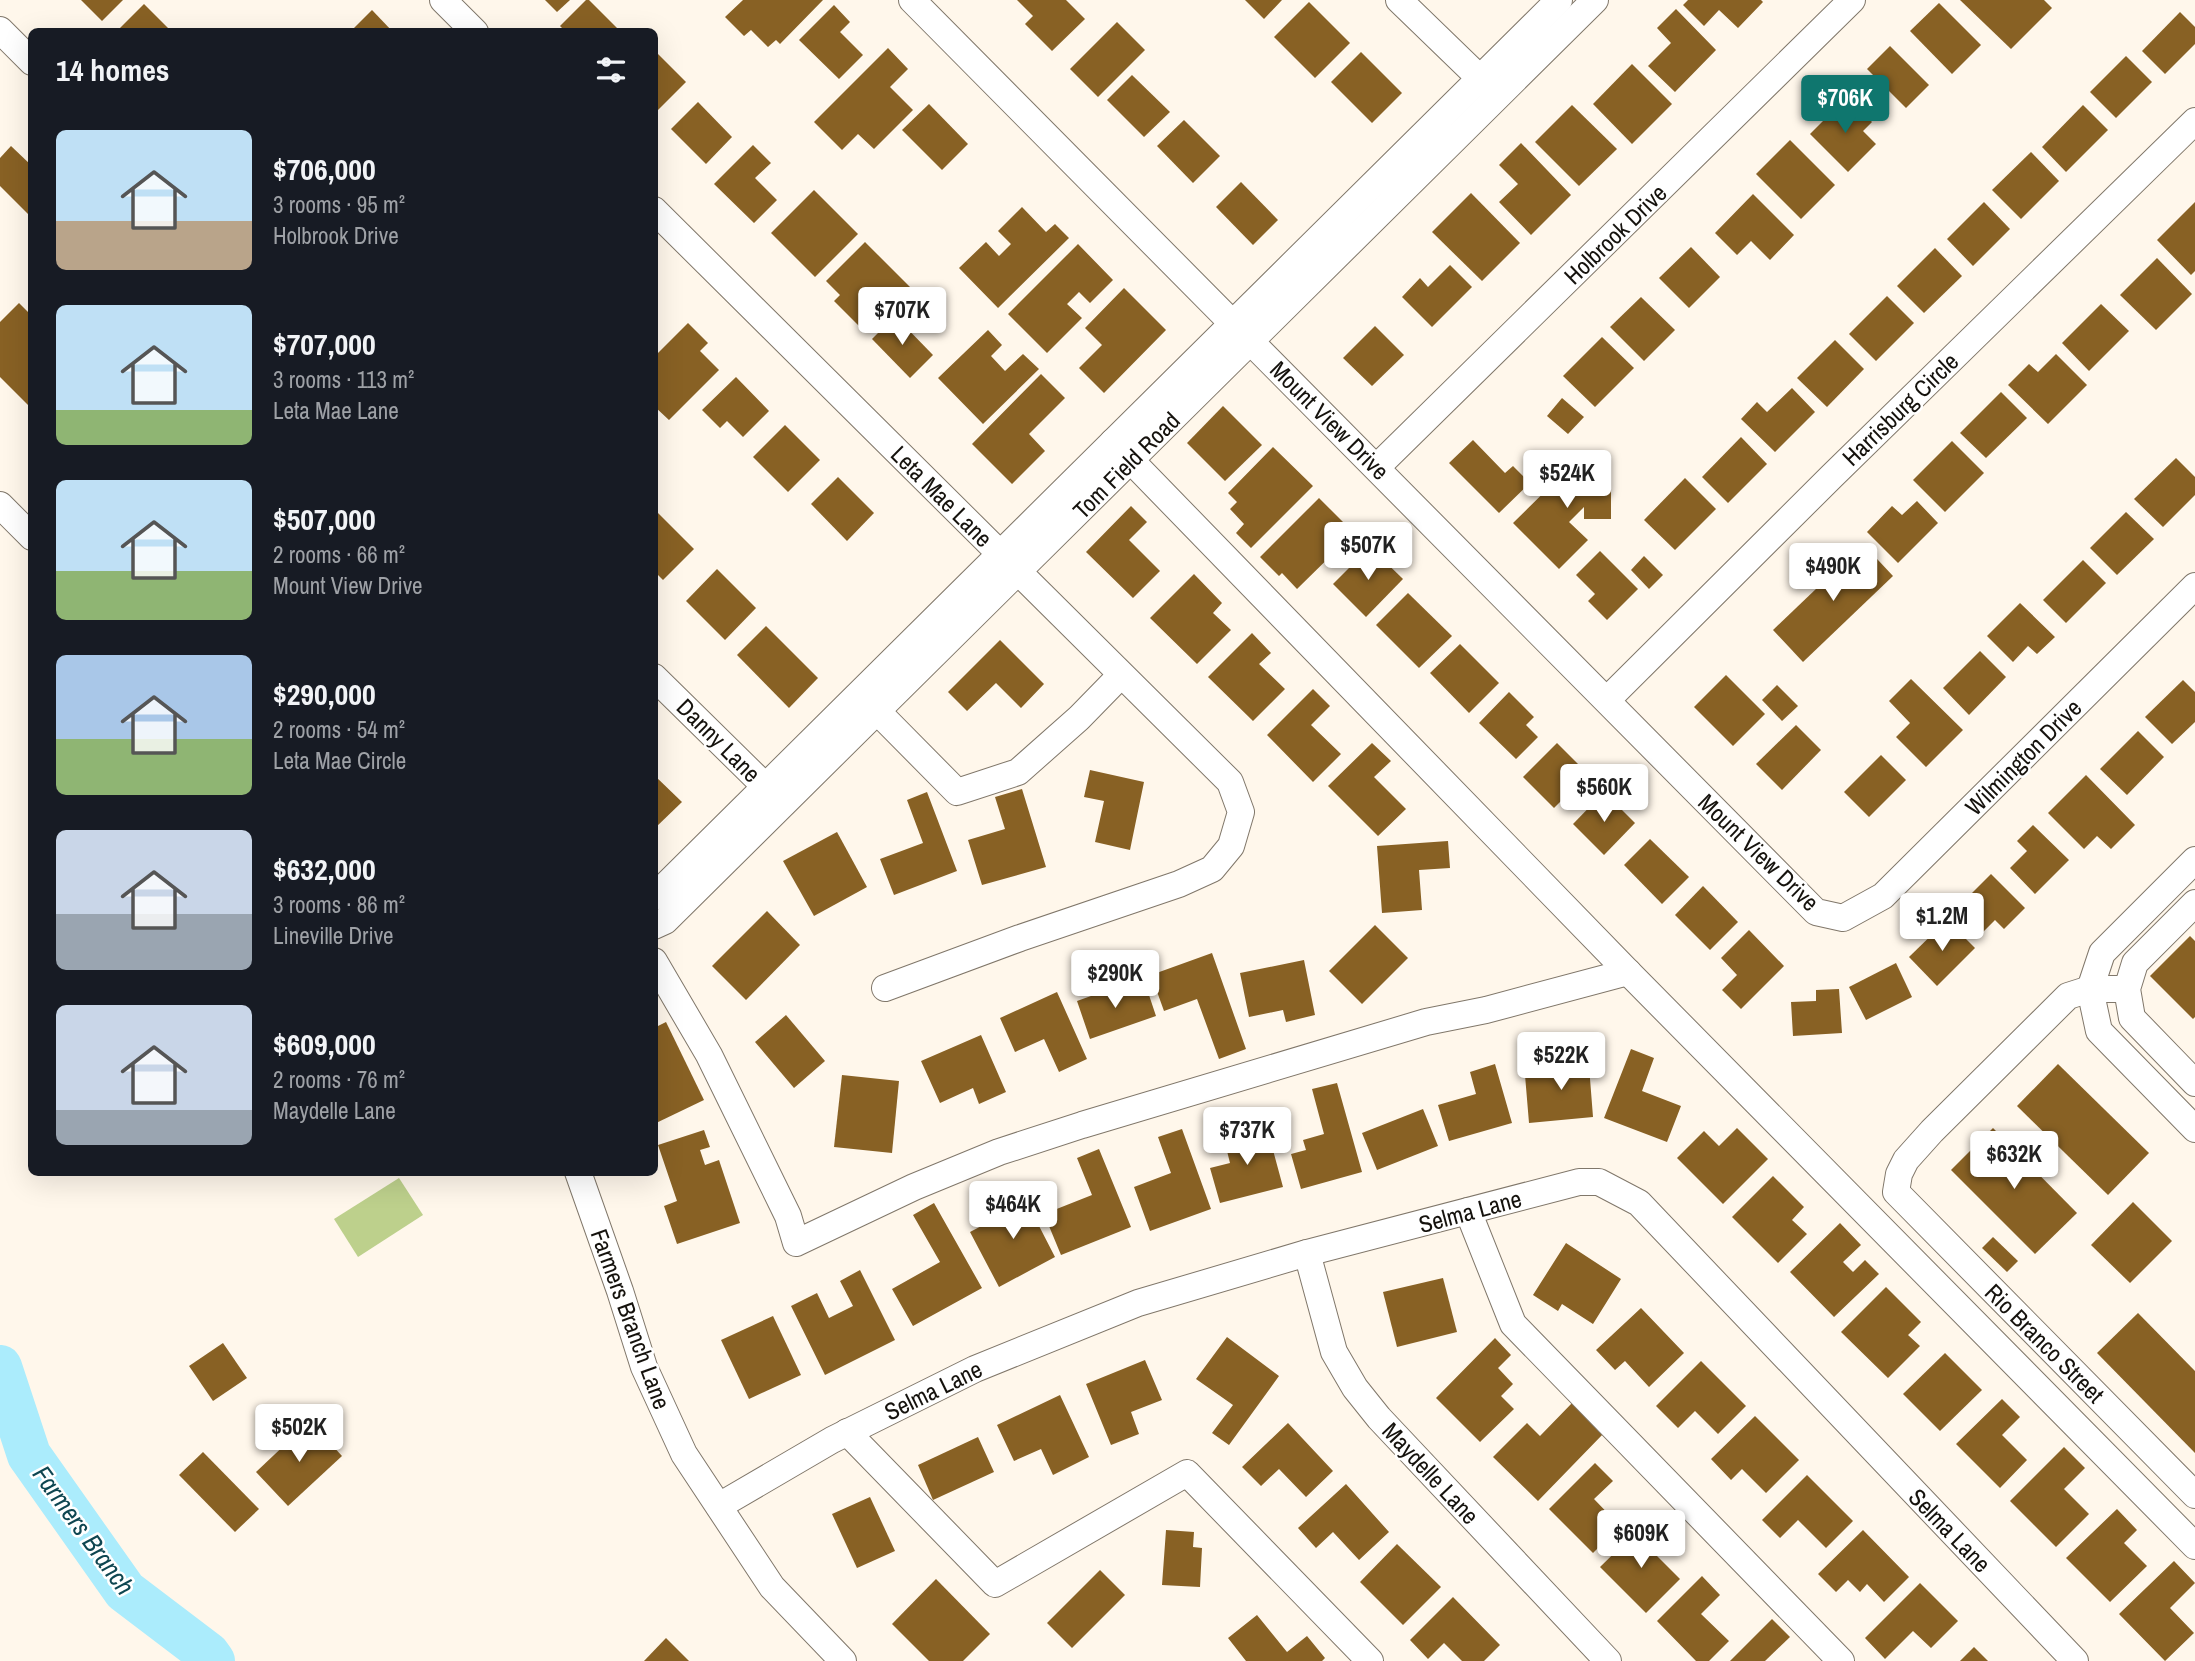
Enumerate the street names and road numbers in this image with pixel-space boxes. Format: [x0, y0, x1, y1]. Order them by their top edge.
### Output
street label: Holbrook Drive [1557, 177, 1673, 291]
street label: Harrisburg Circle [1835, 345, 1965, 473]
street label: Mount View Drive [1264, 354, 1396, 486]
street label: Tom Field Road [1066, 405, 1186, 525]
street label: Leta Mae Lane [884, 438, 1000, 554]
street label: Danny Lane [670, 691, 768, 789]
street label: Wilmington Drive [1958, 692, 2088, 822]
street label: Mount View Drive [1692, 786, 1826, 918]
street label: Selma Lane [1415, 1182, 1525, 1240]
street label: Farmers Branch Lane [584, 1225, 678, 1413]
street label: Rio Branco Street [1978, 1276, 2112, 1410]
street label: Selma Lane [879, 1353, 987, 1427]
street label: Maydelle Lane [1376, 1415, 1486, 1531]
street label: Selma Lane [1902, 1481, 1998, 1579]

